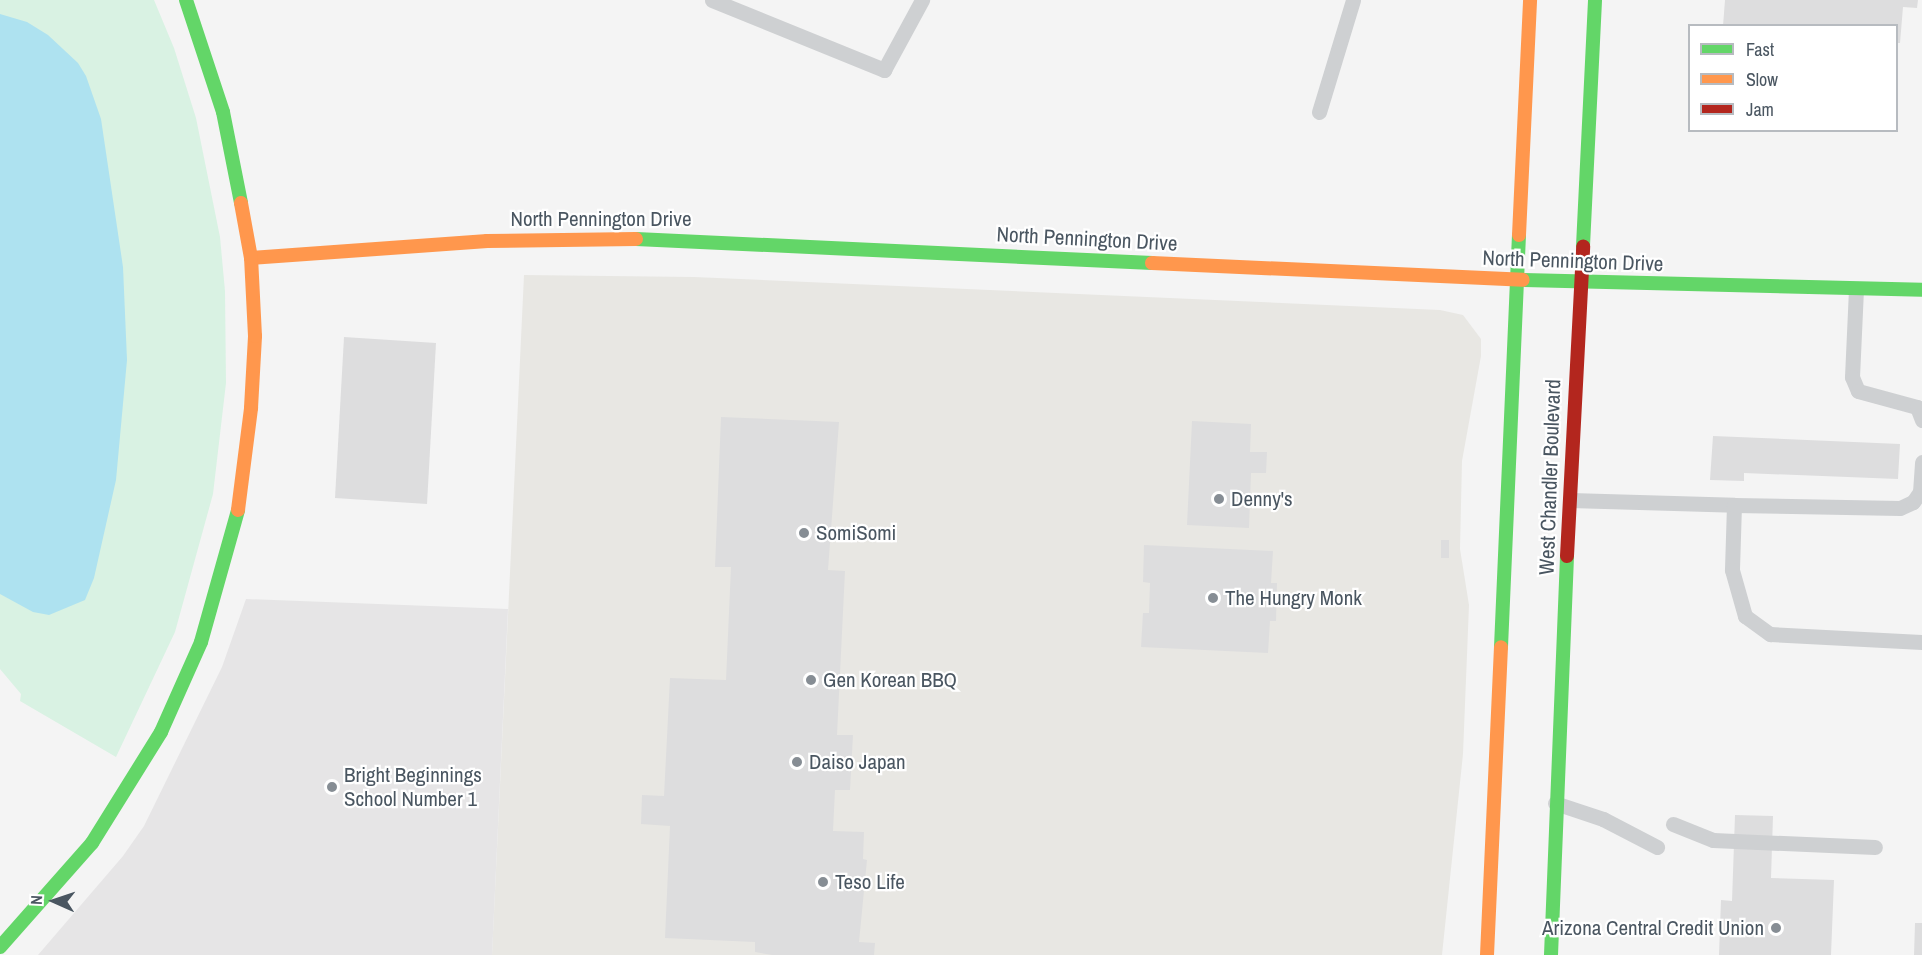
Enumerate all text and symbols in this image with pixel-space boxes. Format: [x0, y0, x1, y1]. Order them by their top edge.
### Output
legend [1688, 24, 1898, 132]
text: Fast [1746, 37, 1774, 62]
text: Slow [1746, 67, 1778, 92]
text: Jam [1746, 97, 1774, 122]
street label: North Pennington Drive [511, 206, 691, 232]
street label: North Pennington Drive [996, 222, 1178, 256]
street label: North Pennington Drive [1482, 245, 1664, 277]
street label: West Chandler Boulevard [1534, 379, 1566, 575]
place label: Denny's [1231, 486, 1293, 512]
marker: Denny's [1212, 492, 1226, 506]
place label: SomiSomi [816, 520, 896, 546]
marker: SomiSomi [797, 526, 811, 540]
place label: The Hungry Monk [1225, 585, 1362, 611]
marker: The Hungry Monk [1206, 591, 1220, 605]
place label: Gen Korean BBQ [823, 667, 957, 693]
marker: Gen Korean BBQ [804, 673, 818, 687]
place label: Daiso Japan [809, 749, 906, 775]
marker: Daiso Japan [790, 755, 804, 769]
place label: Bright Beginnings School Number 1 [344, 762, 482, 812]
marker: Bright Beginnings School Number 1 [325, 780, 339, 794]
place label: Teso Life [835, 869, 905, 895]
north arrow [24, 871, 84, 931]
marker: Teso Life [816, 875, 830, 889]
text: N [25, 895, 47, 905]
place label: Arizona Central Credit Union [1542, 915, 1764, 941]
marker: Arizona Central Credit Union [1769, 921, 1783, 935]

